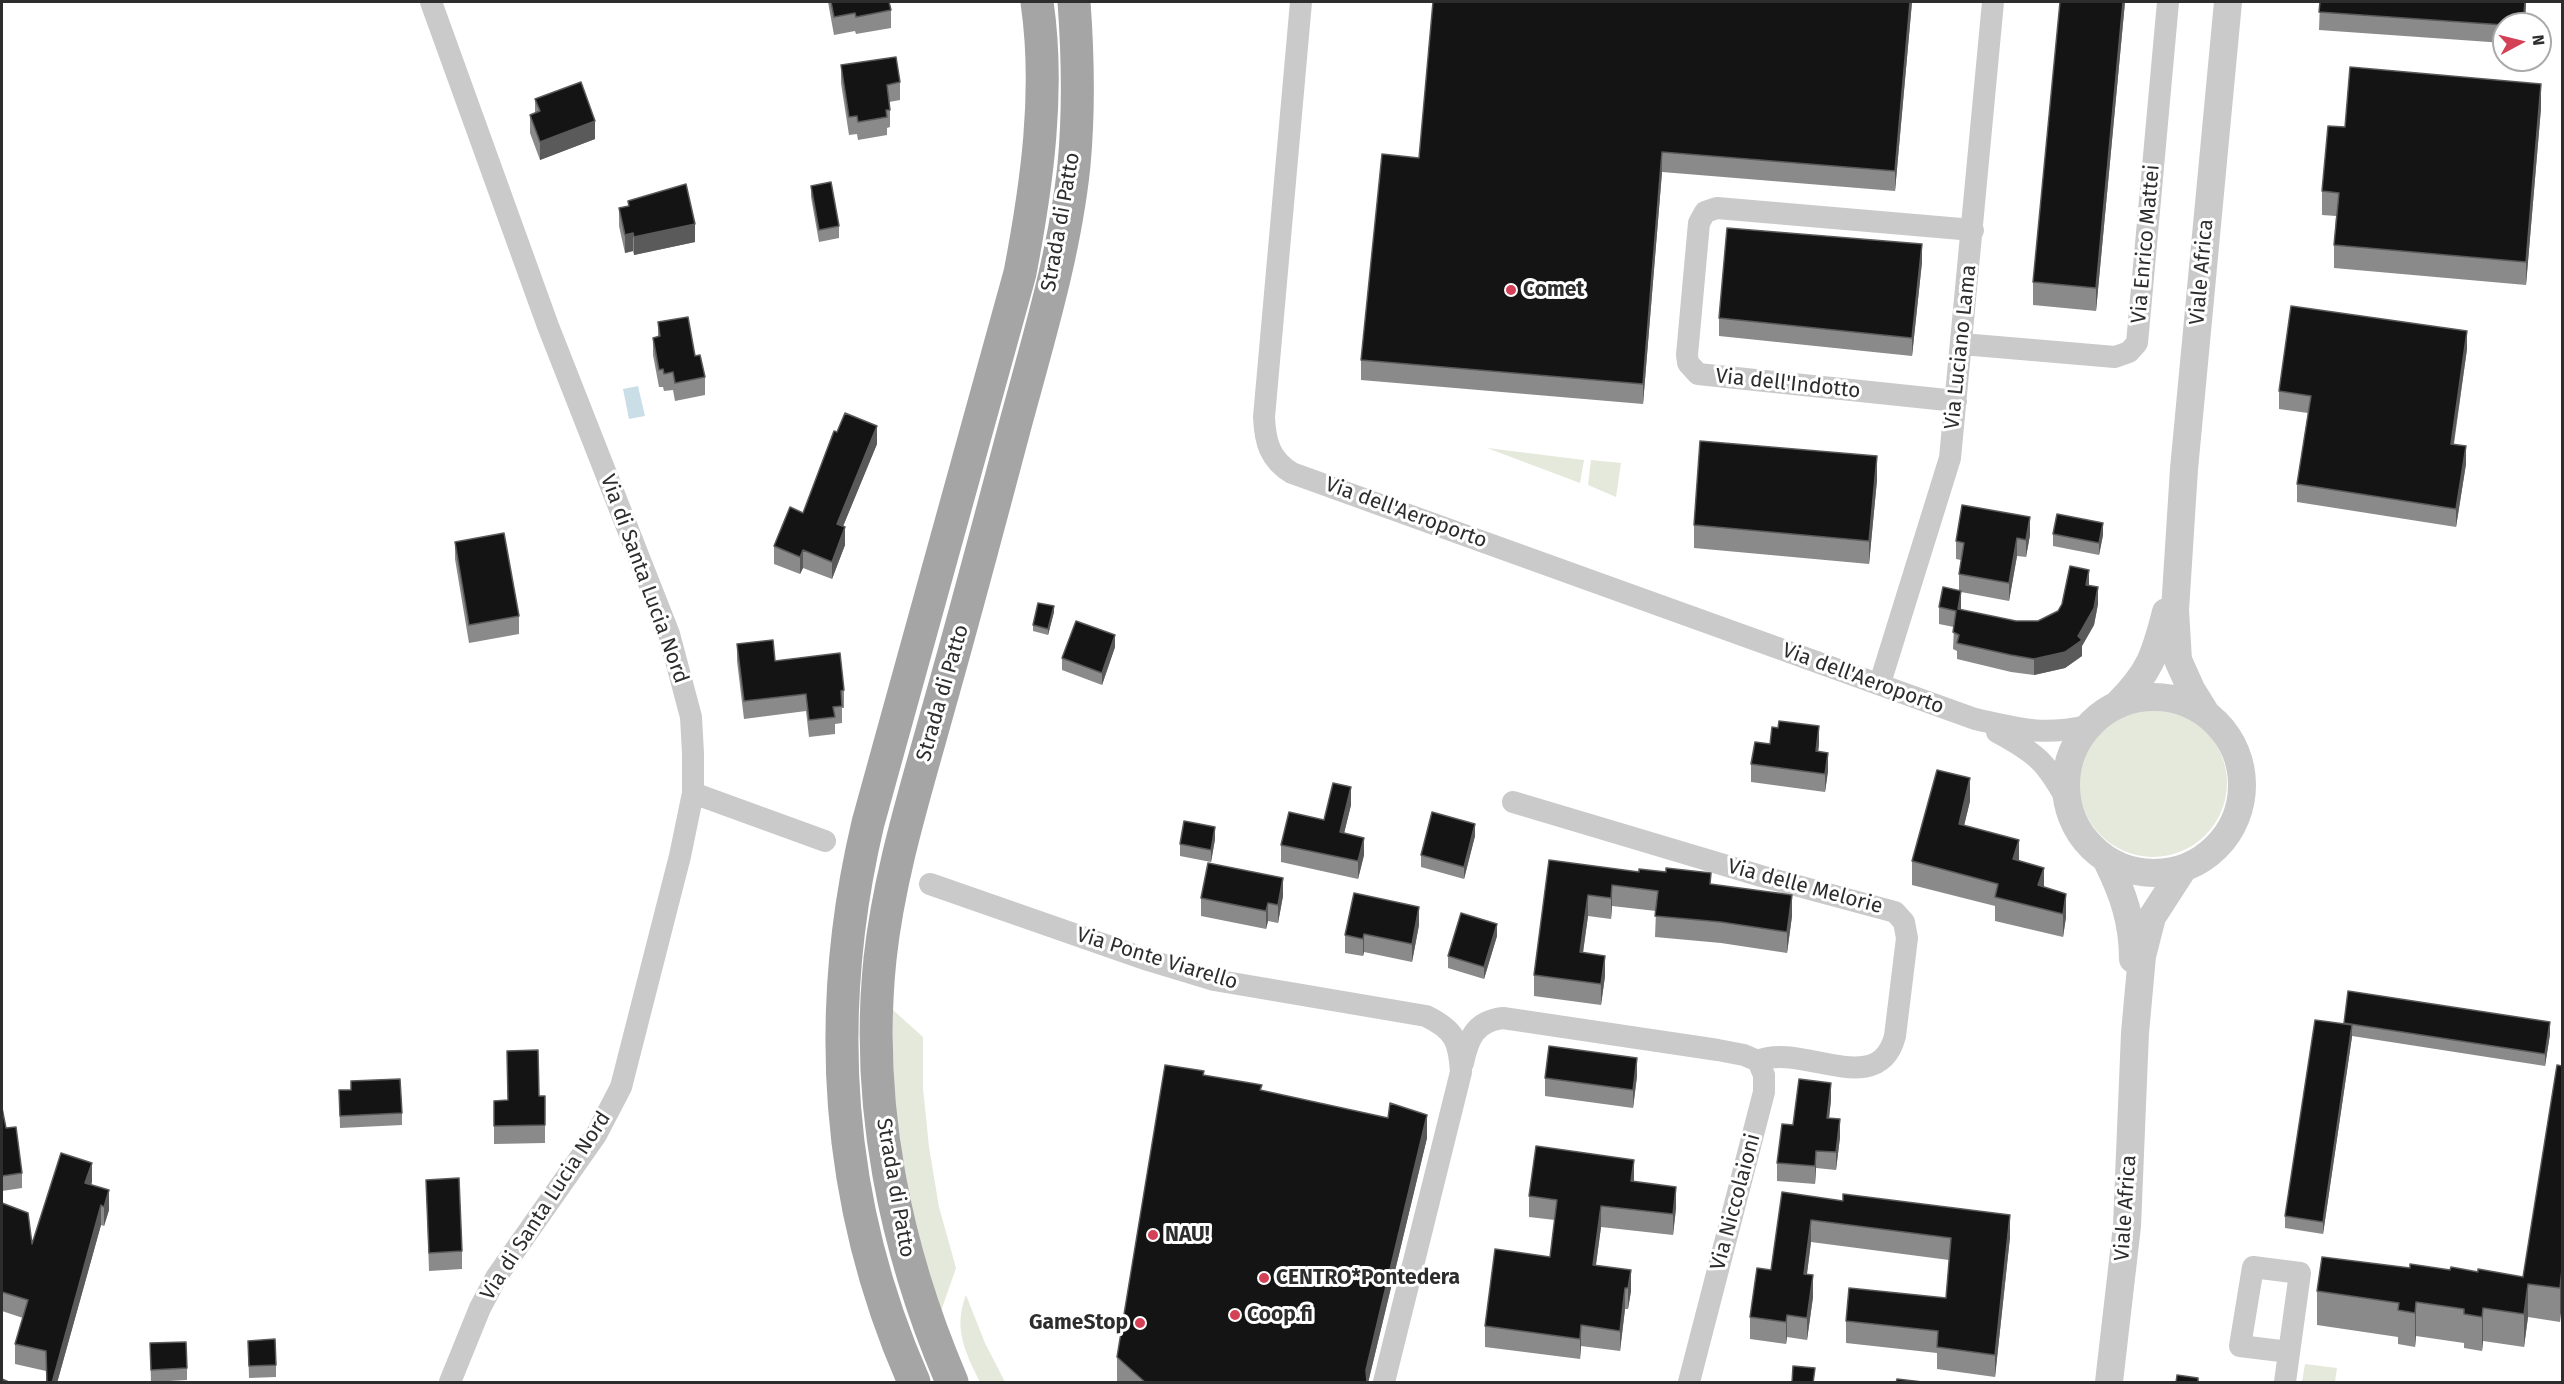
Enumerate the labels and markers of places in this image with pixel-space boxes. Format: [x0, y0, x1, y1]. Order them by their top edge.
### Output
place label: Comet [1523, 277, 1584, 303]
marker: Comet [1504, 283, 1518, 297]
place label: NAU! [1165, 1222, 1210, 1248]
marker: NAU! [1146, 1228, 1160, 1242]
place label: CENTRO*Pontedera [1276, 1265, 1460, 1291]
marker: CENTRO*Pontedera [1257, 1271, 1271, 1285]
place label: Coop.fi [1247, 1302, 1313, 1328]
marker: Coop.fi [1228, 1308, 1242, 1322]
place label: GameStop [1029, 1310, 1128, 1336]
marker: GameStop [1133, 1316, 1147, 1330]

